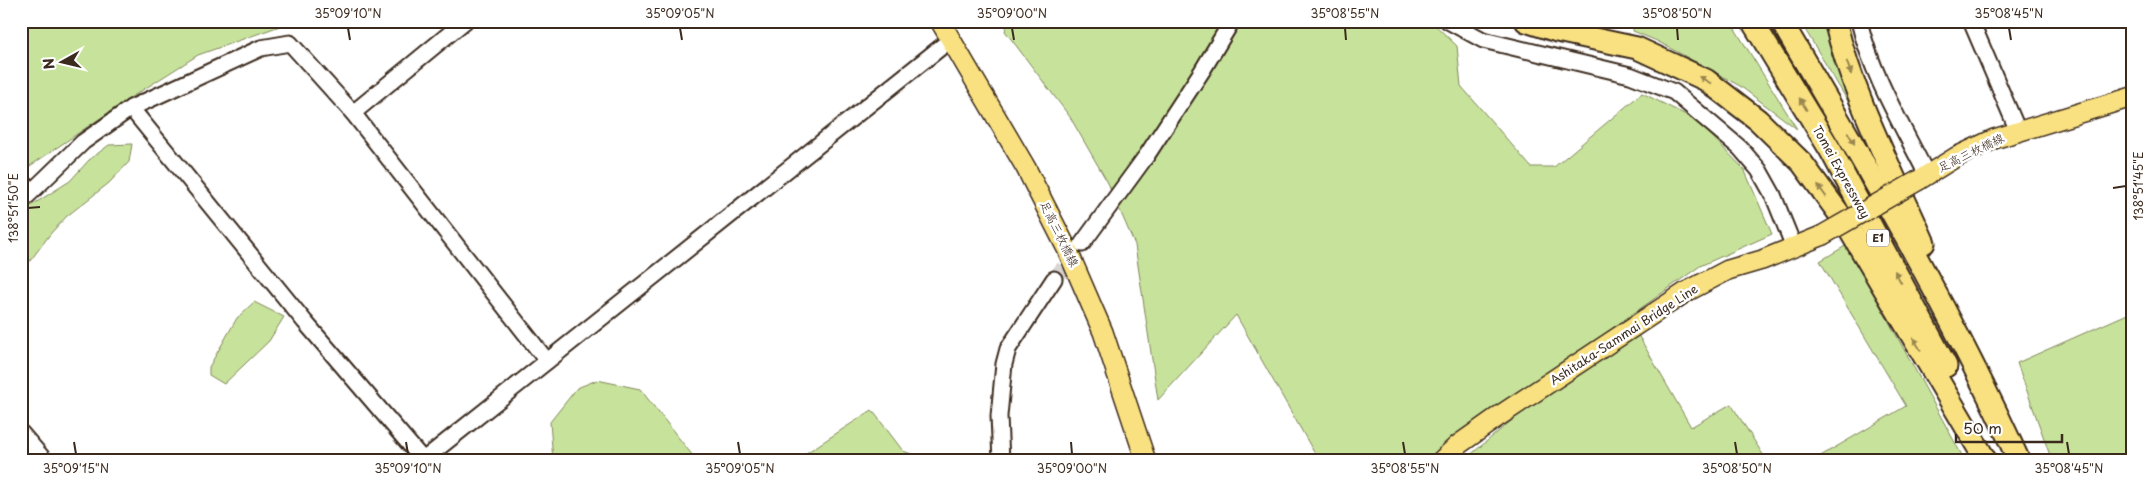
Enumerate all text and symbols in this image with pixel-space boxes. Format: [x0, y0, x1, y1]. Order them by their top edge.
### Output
text: 35°09'10"N [314, 4, 382, 22]
text: 35°09'05"N [645, 4, 715, 22]
text: 35°09'00"N [977, 4, 1047, 22]
text: 35°08'55"N [1311, 4, 1379, 22]
text: 35°08'50"N [1642, 4, 1712, 22]
text: 35°08'45"N [1975, 4, 2043, 22]
north arrow [38, 38, 88, 88]
text: N [37, 57, 60, 71]
one-way arrow [1845, 61, 1853, 76]
one-way arrow [1698, 76, 1711, 85]
one-way arrow [1798, 98, 1807, 111]
street label: Tomei Expressway [1809, 122, 1875, 221]
street label: 足高三枚橋線 [1934, 128, 2007, 176]
one-way arrow [1846, 132, 1855, 145]
text: 138°51'45"E [2129, 151, 2147, 221]
text: 138°51'50"E [4, 173, 22, 243]
one-way arrow [1817, 184, 1827, 198]
street label: 足高三枚橋線 [1036, 197, 1084, 270]
road number: E1 [1867, 230, 1889, 247]
one-way arrow [1894, 270, 1902, 284]
street label: Ashitaka-Sammai Bridge Line [1546, 279, 1701, 389]
one-way arrow [1912, 337, 1921, 350]
scale bar [1956, 412, 2062, 444]
text: 50 m [1963, 416, 2002, 439]
text: 35°09'15"N [43, 459, 109, 477]
text: 35°09'10"N [374, 459, 442, 477]
text: 35°09'05"N [705, 459, 775, 477]
text: 35°09'00"N [1037, 459, 1107, 477]
text: 35°08'55"N [1371, 459, 1439, 477]
text: 35°08'50"N [1702, 459, 1772, 477]
text: 35°08'45"N [2035, 459, 2103, 477]

